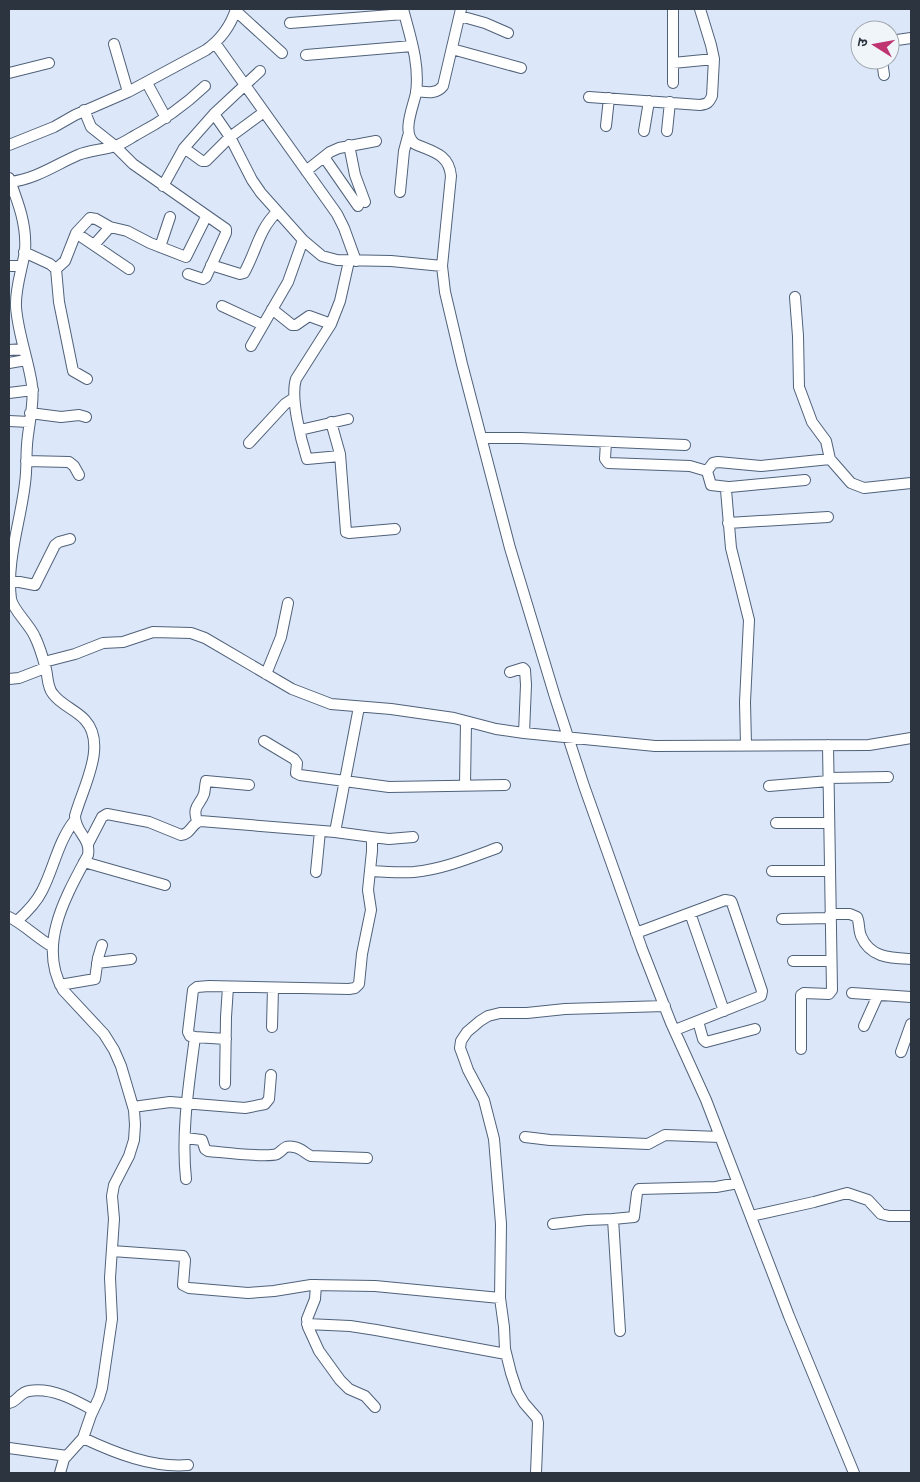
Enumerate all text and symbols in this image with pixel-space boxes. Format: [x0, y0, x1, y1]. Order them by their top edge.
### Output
north arrow [850, 20, 900, 70]
text: उ [853, 36, 872, 48]

